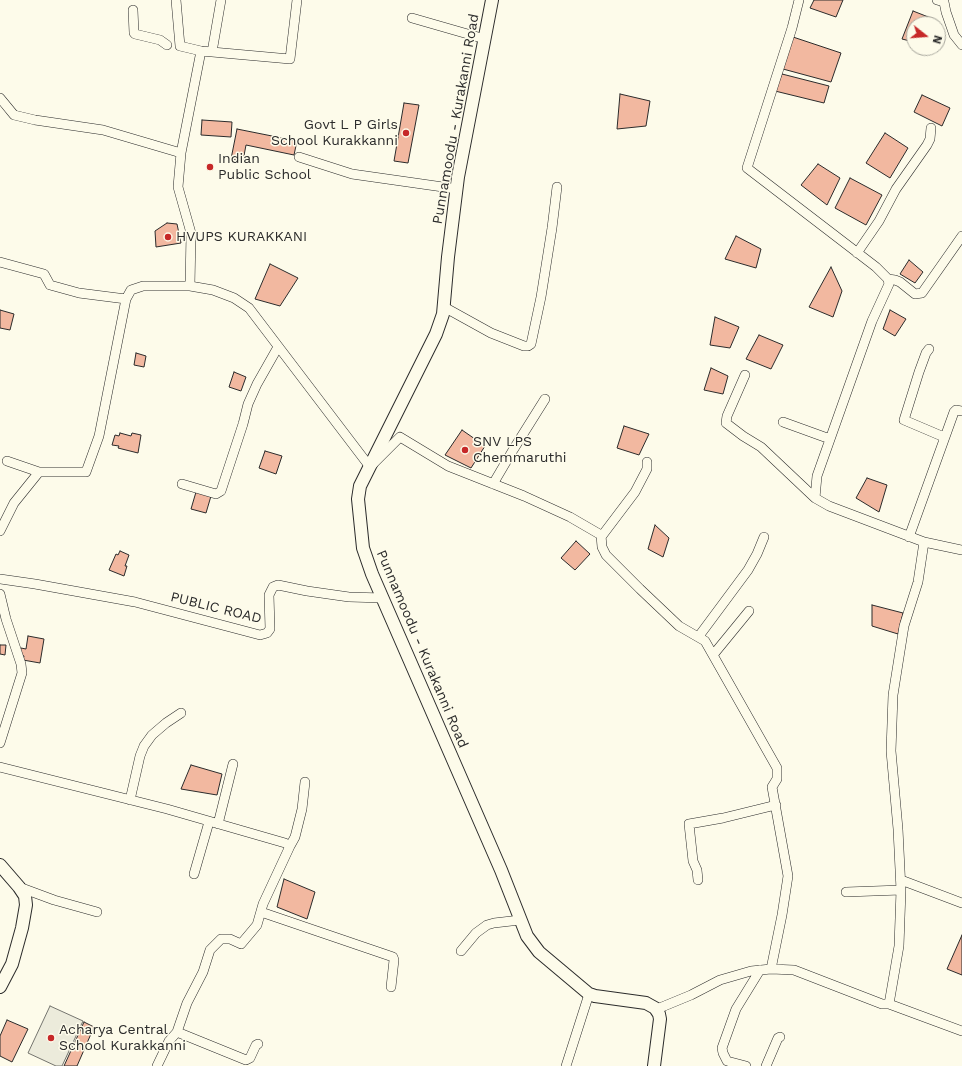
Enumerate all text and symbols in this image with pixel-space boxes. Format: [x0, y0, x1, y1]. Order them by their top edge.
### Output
street label: Punnamoodu - Kurakanni Road [429, 13, 483, 225]
north arrow [906, 16, 946, 56]
text: N [930, 34, 944, 45]
place label: Govt L P Girls School Kurakkanni [271, 117, 398, 150]
marker: Govt L P Girls School Kurakkanni [401, 128, 411, 138]
place label: Indian Public School [218, 151, 311, 184]
marker: Indian Public School [205, 162, 215, 172]
place label: HVUPS KURAKKANI [176, 229, 307, 245]
marker: HVUPS KURAKKANI [163, 232, 173, 242]
place label: SNV LPS Chemmaruthi [473, 434, 567, 466]
marker: SNV LPS Chemmaruthi [460, 445, 470, 455]
street label: Punnamoodu - Kurakanni Road [373, 548, 471, 750]
street label: PUBLIC ROAD [169, 589, 263, 627]
place label: Acharya Central School Kurakkanni [59, 1022, 186, 1054]
marker: Acharya Central School Kurakkanni [46, 1033, 56, 1043]

